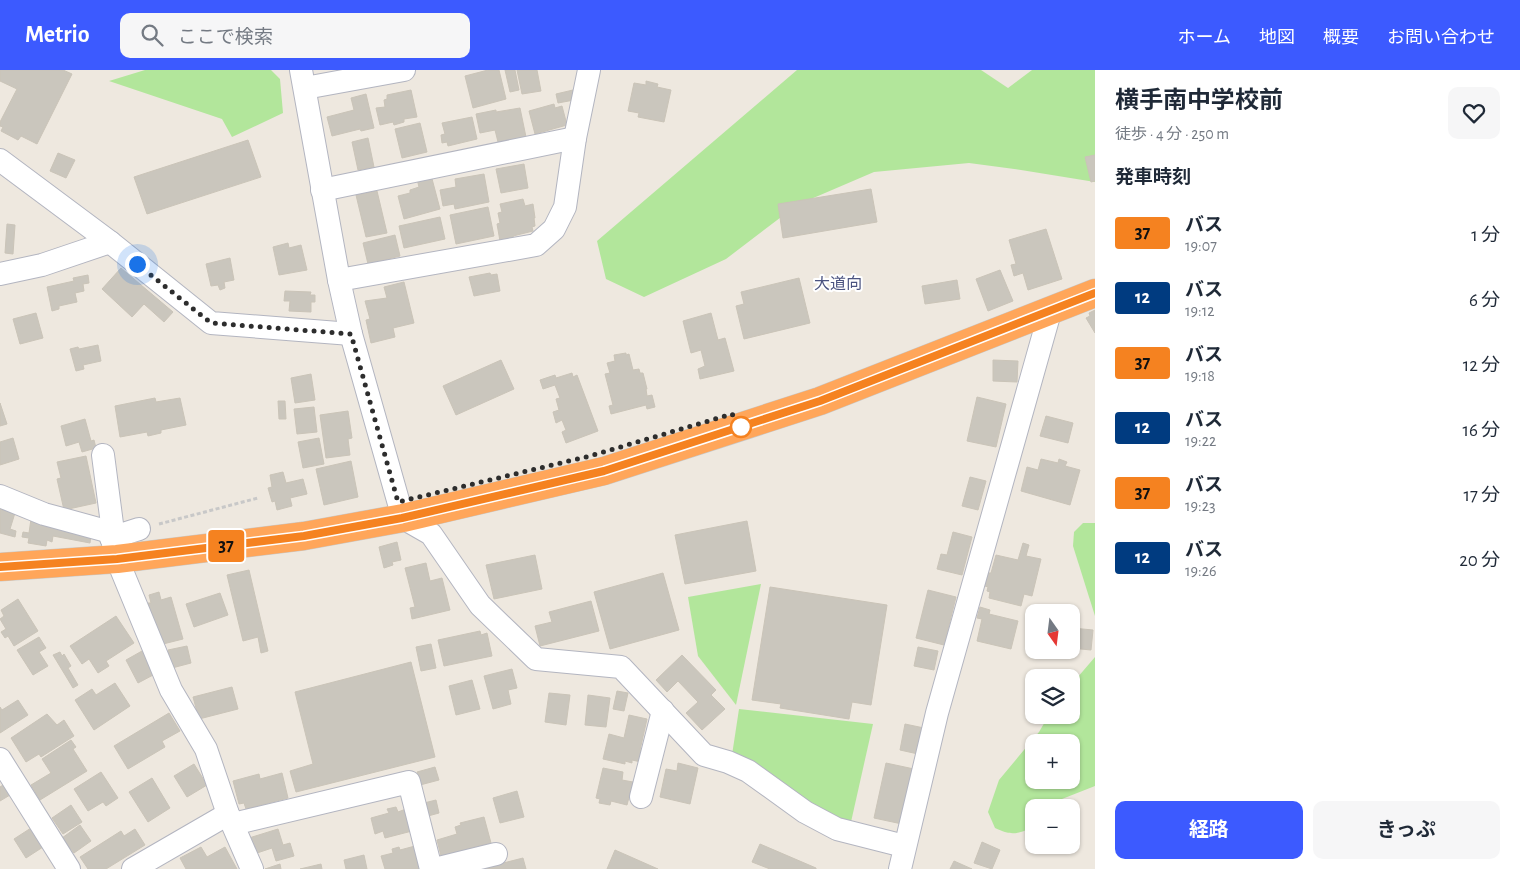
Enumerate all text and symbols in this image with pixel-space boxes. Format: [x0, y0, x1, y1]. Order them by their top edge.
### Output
search box [120, 13, 470, 58]
icon: search [138, 21, 166, 49]
text: Metrio [25, 23, 90, 47]
text: ここで検索 [178, 28, 273, 47]
text: ホーム [1178, 29, 1231, 47]
text: 地図 [1259, 29, 1295, 47]
text: 概要 [1323, 29, 1359, 47]
text: お問い合わせ [1387, 29, 1495, 47]
button: heart [1448, 87, 1500, 139]
text: 横手南中学校前 [1115, 89, 1283, 113]
text: 徒歩 · 4 分 · 250 m [1115, 126, 1229, 142]
text: 発車時刻 [1115, 168, 1191, 187]
text: バス [1185, 216, 1223, 235]
text: 37 [1135, 224, 1150, 242]
text: 1 分 [1471, 226, 1500, 245]
text: 19:07 [1185, 238, 1217, 254]
your location [125, 252, 150, 277]
district label: 大道向 [814, 275, 862, 292]
text: バス [1185, 281, 1223, 300]
text: 12 [1135, 289, 1150, 307]
text: 6 分 [1469, 291, 1500, 310]
text: 19:12 [1185, 303, 1214, 319]
text: バス [1185, 346, 1223, 365]
text: 37 [1135, 354, 1150, 372]
text: 12 分 [1463, 356, 1500, 375]
text: 19:18 [1185, 368, 1215, 384]
text: バス [1185, 411, 1223, 430]
unlabelled marker [730, 416, 752, 438]
text: 12 [1135, 419, 1150, 437]
text: 16 分 [1462, 421, 1500, 440]
text: 19:22 [1185, 433, 1216, 449]
text: バス [1185, 476, 1223, 495]
text: 37 [1135, 484, 1150, 502]
text: 17 分 [1463, 486, 1500, 505]
text: 19:23 [1185, 498, 1216, 514]
line badge: 37 [204, 530, 248, 562]
text: 37 [218, 537, 234, 555]
text: バス [1185, 541, 1223, 560]
text: 12 [1135, 549, 1150, 567]
text: 20 分 [1459, 551, 1500, 570]
text: 19:26 [1185, 563, 1217, 579]
north arrow [1025, 604, 1080, 659]
map controls [1025, 604, 1080, 854]
button: layers [1025, 669, 1080, 724]
button: + [1025, 734, 1080, 789]
button: − [1025, 799, 1080, 854]
button: 経路 [1115, 801, 1303, 859]
button: きっぷ [1313, 801, 1500, 859]

